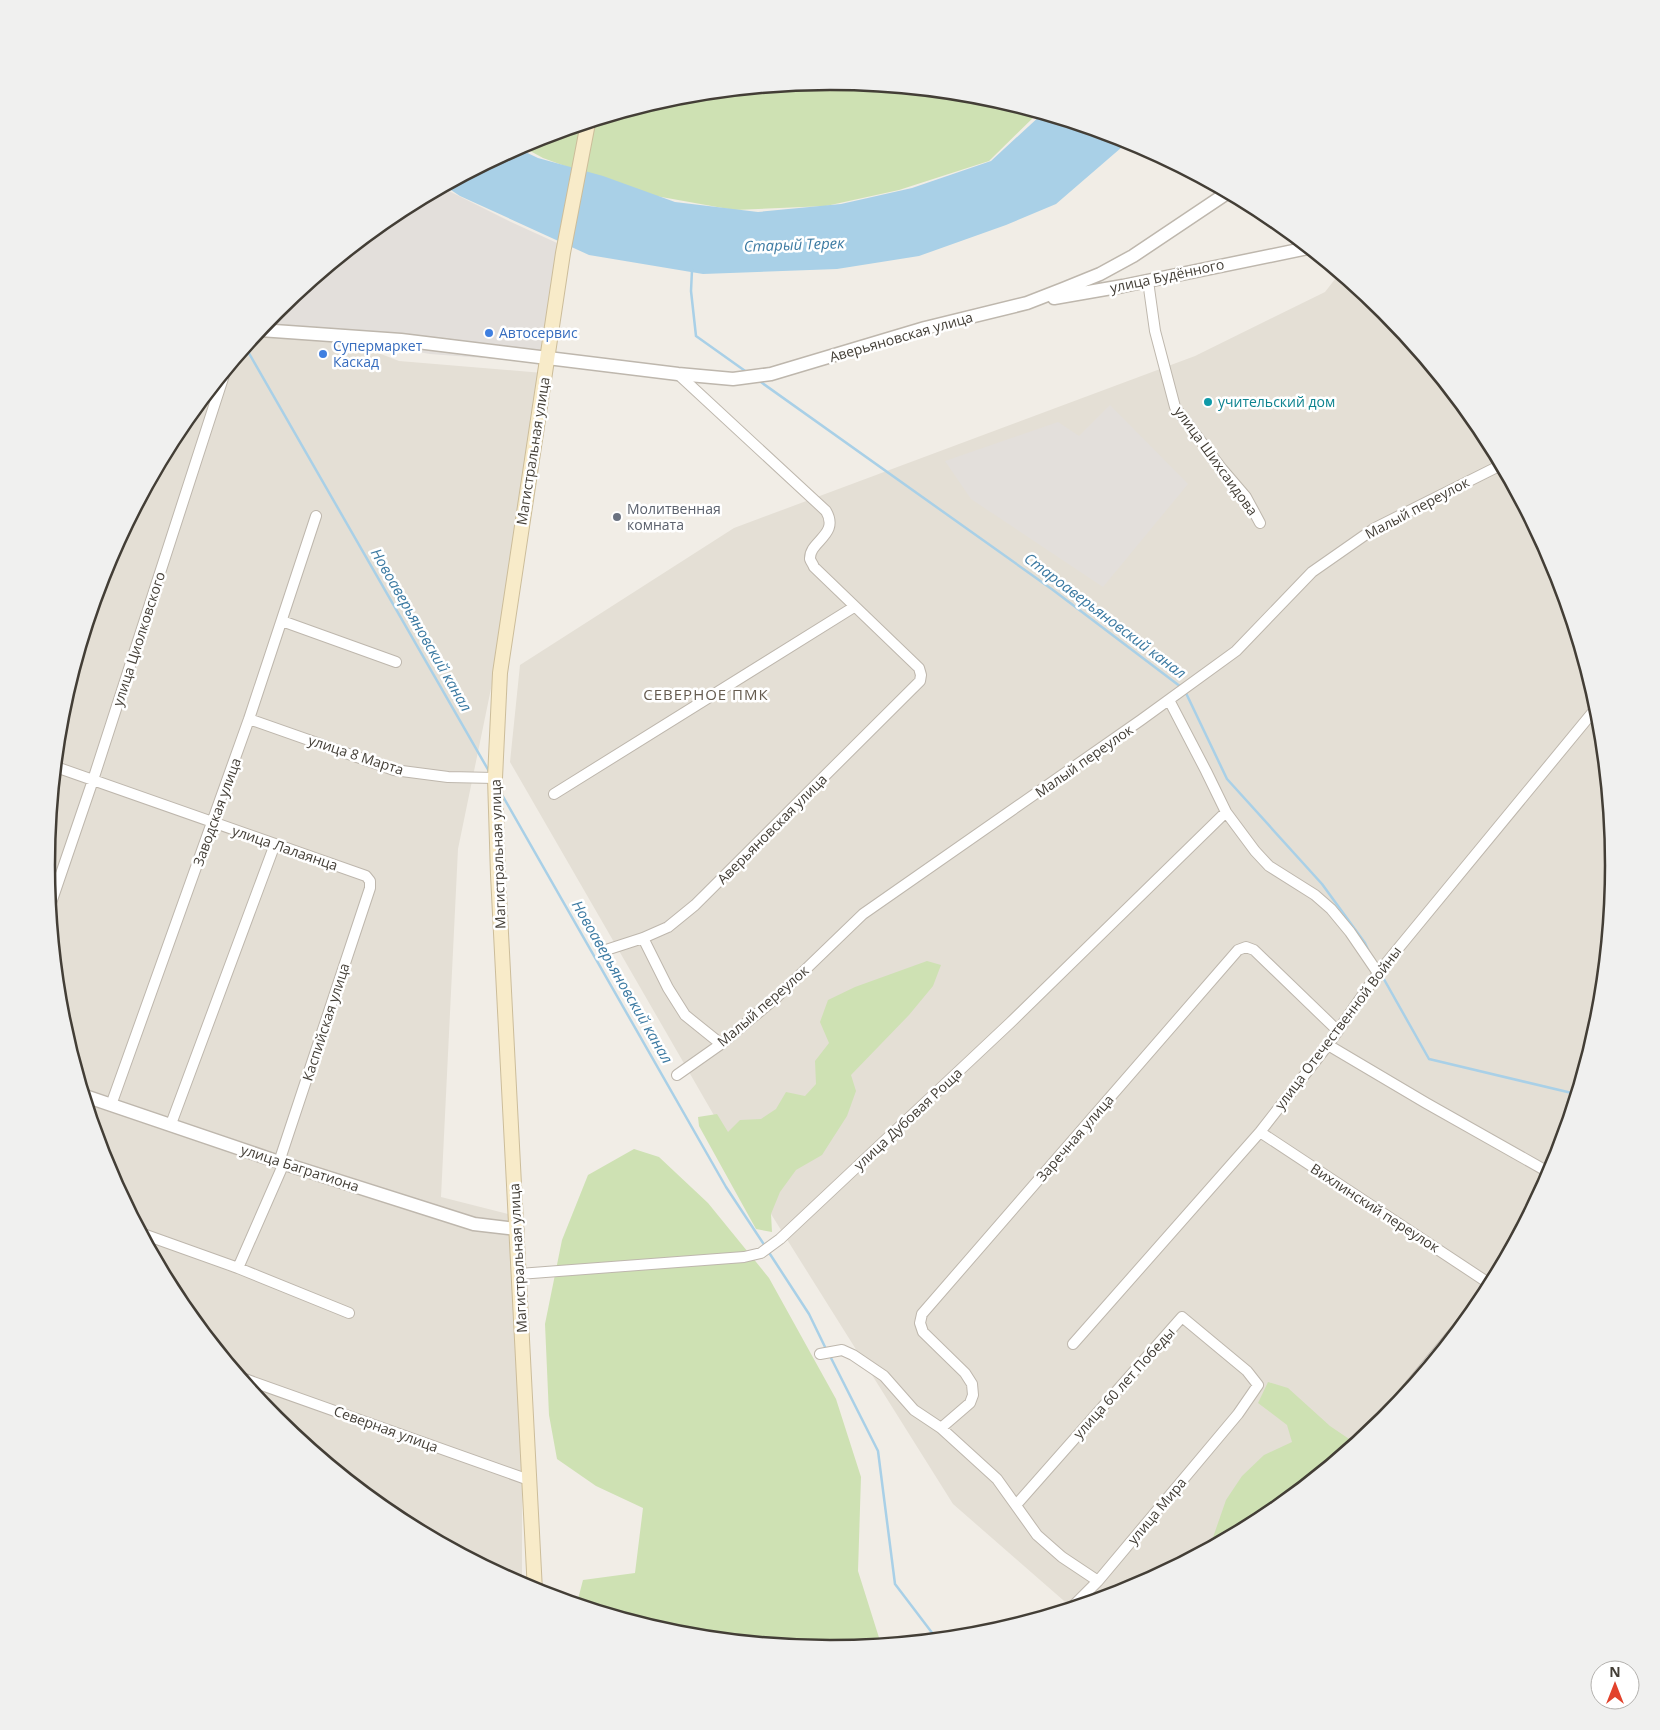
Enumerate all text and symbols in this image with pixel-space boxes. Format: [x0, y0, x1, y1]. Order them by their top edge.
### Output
water label: Старый Терек [743, 232, 845, 256]
street label: улица Будённого [1108, 254, 1226, 297]
street label: Аверьяновская улица [827, 307, 975, 366]
place label: Автосервис [499, 323, 578, 342]
marker: Автосервис [483, 327, 495, 339]
place label: Супермаркет Каскад [333, 336, 423, 371]
marker: Супермаркет Каскад [317, 348, 329, 360]
street label: Магистральная улица [511, 375, 554, 526]
place label: учительский дом [1218, 392, 1335, 411]
marker: учительский дом [1202, 396, 1214, 408]
street label: улица Шихсаидова [1170, 402, 1262, 519]
street label: Малый переулок [1361, 472, 1473, 543]
place label: Молитвенная комната [627, 499, 721, 534]
marker: Молитвенная комната [611, 511, 623, 523]
water label: Новоаверьяновский канал [367, 544, 477, 715]
water label: Староаверьяновский канал [1021, 548, 1191, 683]
street label: улица Циолковского [108, 569, 169, 708]
district label: СЕВЕРНОЕ ПМК [643, 684, 769, 704]
street label: Малый переулок [1031, 719, 1137, 801]
street label: улица 8 Марта [306, 730, 406, 779]
street label: Заводская улица [188, 755, 245, 869]
street label: Аверьяновская улица [713, 770, 831, 888]
street label: Магистральная улица [485, 779, 510, 929]
street label: улица Лалаянца [230, 821, 341, 875]
water label: Новоаверьяновский канал [568, 896, 678, 1067]
street label: улица Отечественной Войны [1270, 942, 1405, 1113]
street label: Каспийская улица [297, 960, 354, 1083]
street label: Малый переулок [713, 960, 813, 1051]
street label: улица Дубовая Роща [849, 1063, 966, 1174]
street label: Заречная улица [1032, 1090, 1118, 1185]
street label: улица Багратиона [239, 1139, 362, 1196]
street label: Вихлинский переулок [1307, 1159, 1444, 1257]
street label: Магистральная улица [504, 1183, 531, 1333]
street label: улица 60 лет Победы [1069, 1323, 1179, 1442]
street label: Северная улица [331, 1401, 441, 1456]
street label: улица Мира [1123, 1473, 1190, 1548]
north arrow [1590, 1660, 1640, 1710]
text: N [1609, 1662, 1621, 1681]

